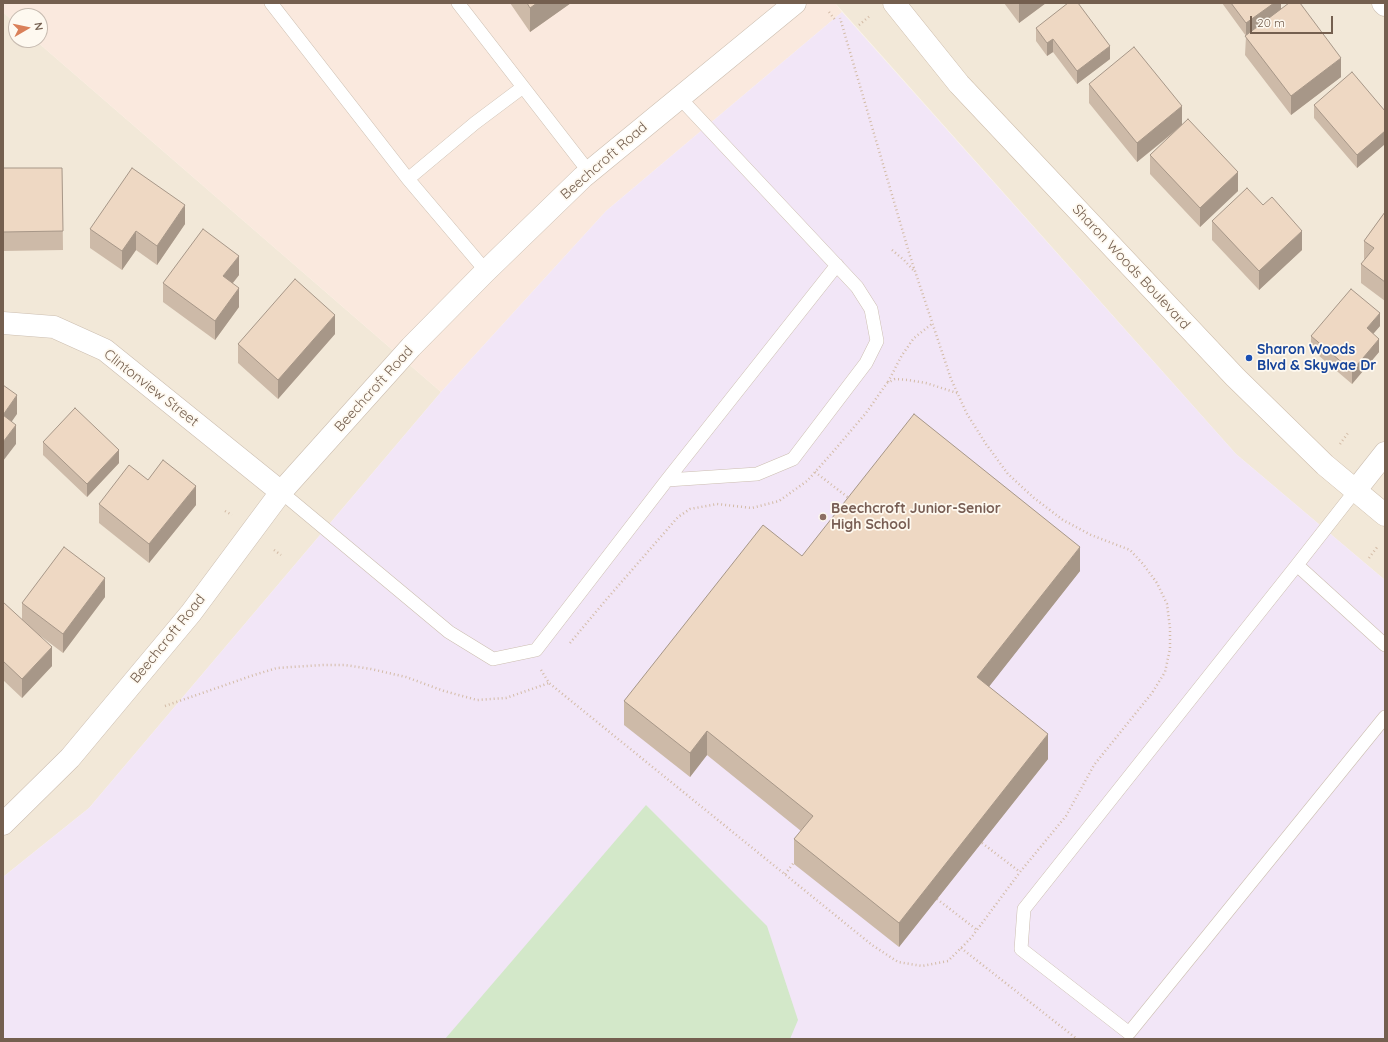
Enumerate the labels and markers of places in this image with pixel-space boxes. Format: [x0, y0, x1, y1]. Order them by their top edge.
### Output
place label: Sharon Woods Blvd & Skywae Dr [1257, 342, 1376, 374]
marker: Sharon Woods Blvd & Skywae Dr [1244, 353, 1254, 363]
place label: Beechcroft Junior-Senior High School [831, 501, 1001, 534]
marker: Beechcroft Junior-Senior High School [818, 512, 828, 522]

